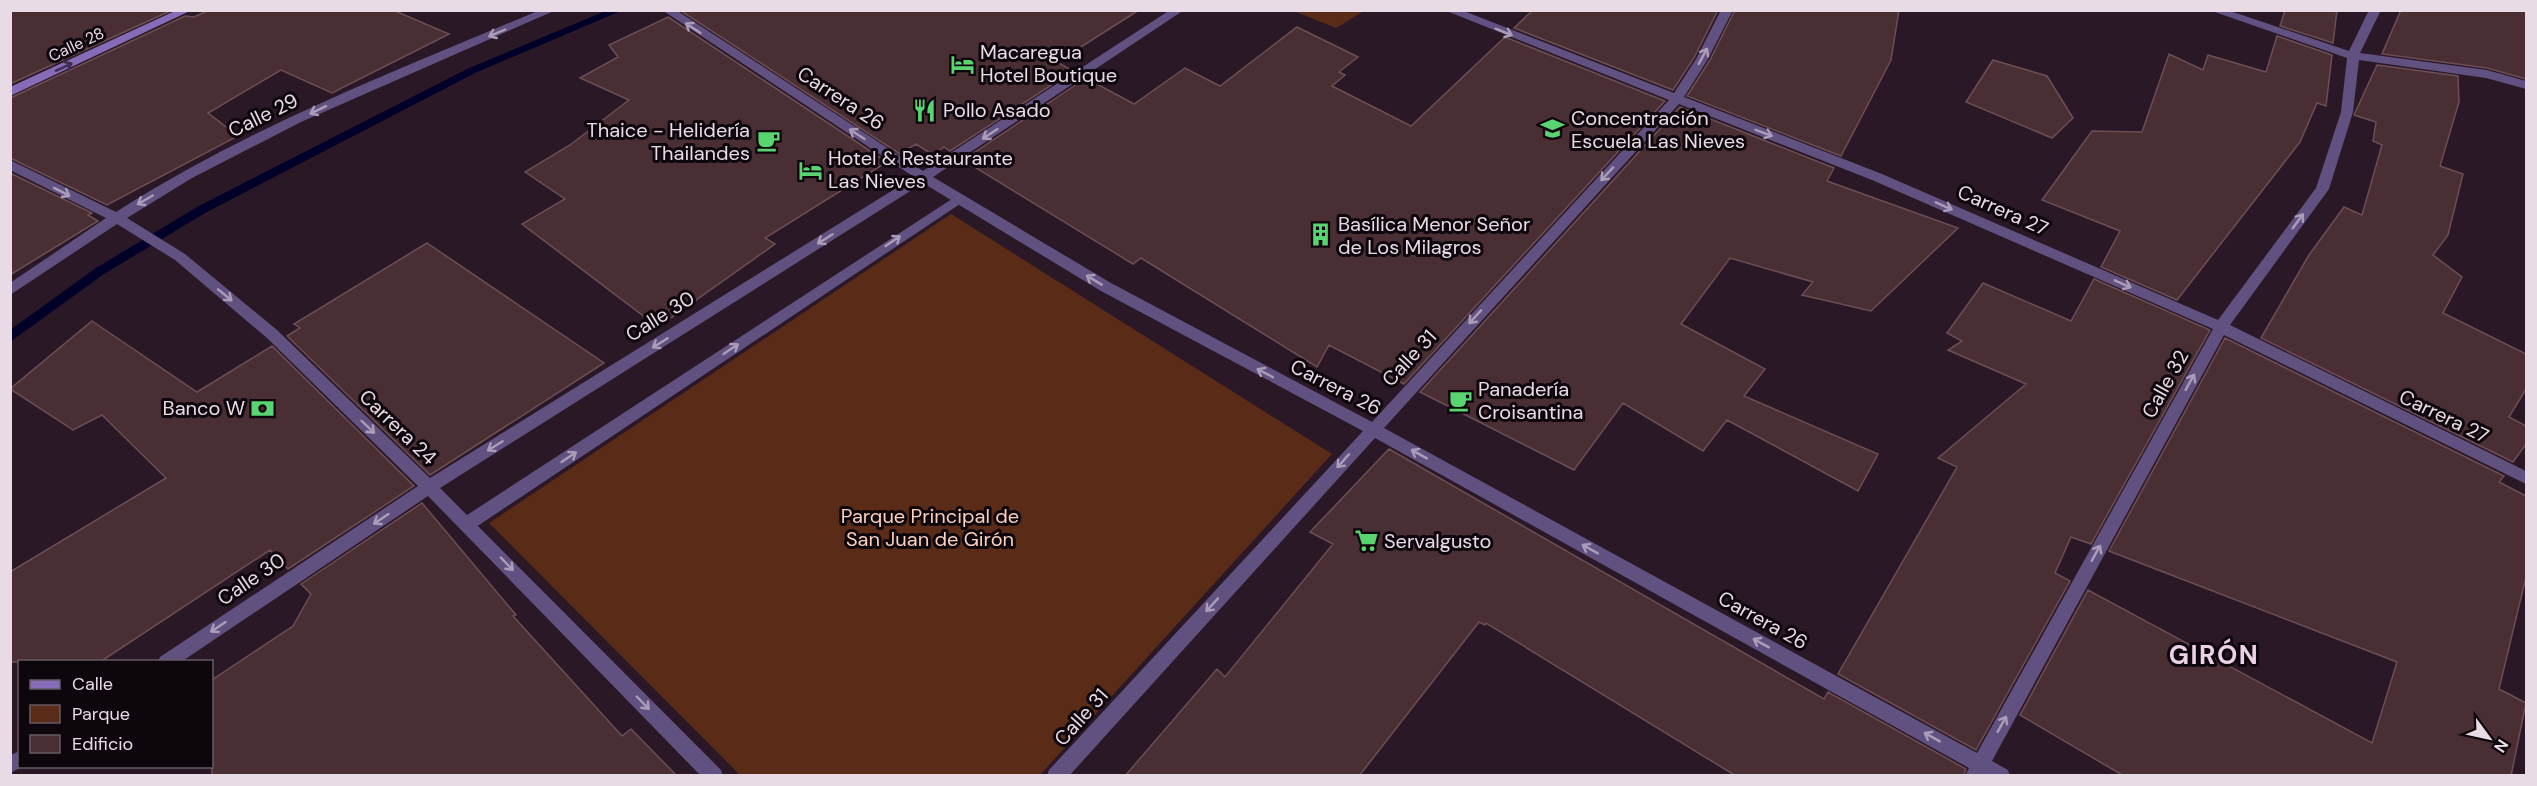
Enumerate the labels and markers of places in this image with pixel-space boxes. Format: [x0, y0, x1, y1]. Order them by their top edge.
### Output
place label: Macaregua Hotel Boutique [980, 39, 1117, 88]
hotel icon: Macaregua Hotel Boutique [949, 51, 975, 77]
restaurant icon: Pollo Asado [912, 97, 938, 123]
place label: Pollo Asado [943, 97, 1051, 123]
place label: Concentración Escuela Las Nieves [1571, 105, 1745, 154]
school or university icon: Concentración Escuela Las Nieves [1540, 116, 1566, 142]
place label: Thaice - Helidería Thailandes [586, 117, 750, 166]
cafe icon: Thaice - Helidería Thailandes [755, 128, 781, 154]
place label: Hotel & Restaurante Las Nieves [828, 145, 1013, 194]
hotel icon: Hotel & Restaurante Las Nieves [797, 157, 823, 183]
place label: Basílica Menor Señor de Los Milagros [1338, 211, 1530, 260]
building icon: Basílica Menor Señor de Los Milagros [1307, 222, 1333, 248]
place label: Panadería Croisantina [1478, 376, 1583, 425]
cafe icon: Panadería Croisantina [1447, 388, 1473, 414]
place label: Banco W [163, 395, 245, 421]
bank icon: Banco W [250, 395, 276, 421]
supermarket icon: Servalgusto [1353, 528, 1379, 554]
place label: Servalgusto [1384, 528, 1491, 554]

